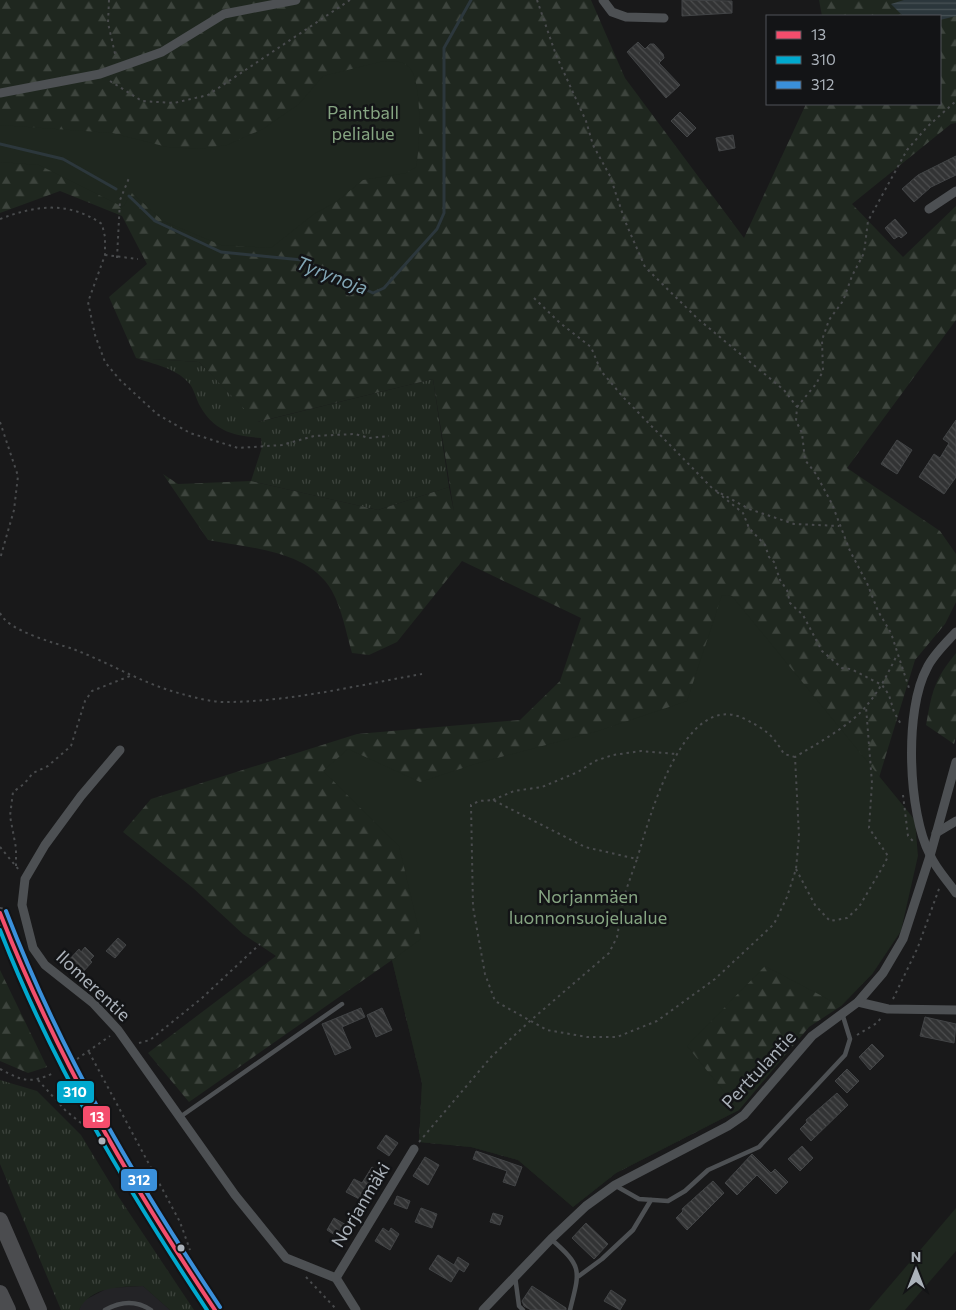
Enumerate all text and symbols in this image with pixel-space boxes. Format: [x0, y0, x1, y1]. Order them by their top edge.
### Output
legend [766, 15, 941, 105]
text: 13 [811, 25, 826, 43]
text: 310 [811, 50, 836, 68]
text: 312 [811, 75, 834, 93]
park label: Paintball pelialue [327, 101, 399, 144]
water label: Tyrynoja [293, 250, 371, 299]
park label: Norjanmäen luonnonsuojelualue [509, 885, 667, 928]
street label: Ilomerentie [52, 945, 135, 1025]
street label: Perttulantie [717, 1026, 800, 1113]
line badge: 310 [56, 1080, 95, 1104]
text: 310 [63, 1083, 87, 1100]
line badge: 13 [82, 1105, 111, 1129]
text: 13 [90, 1108, 104, 1125]
unlabelled marker [97, 1136, 107, 1146]
street label: Norjanmäki [326, 1158, 394, 1251]
line badge: 312 [120, 1168, 158, 1192]
text: 312 [128, 1171, 150, 1188]
unlabelled marker [176, 1243, 186, 1253]
north arrow [891, 1245, 941, 1295]
text: N [911, 1248, 921, 1265]

